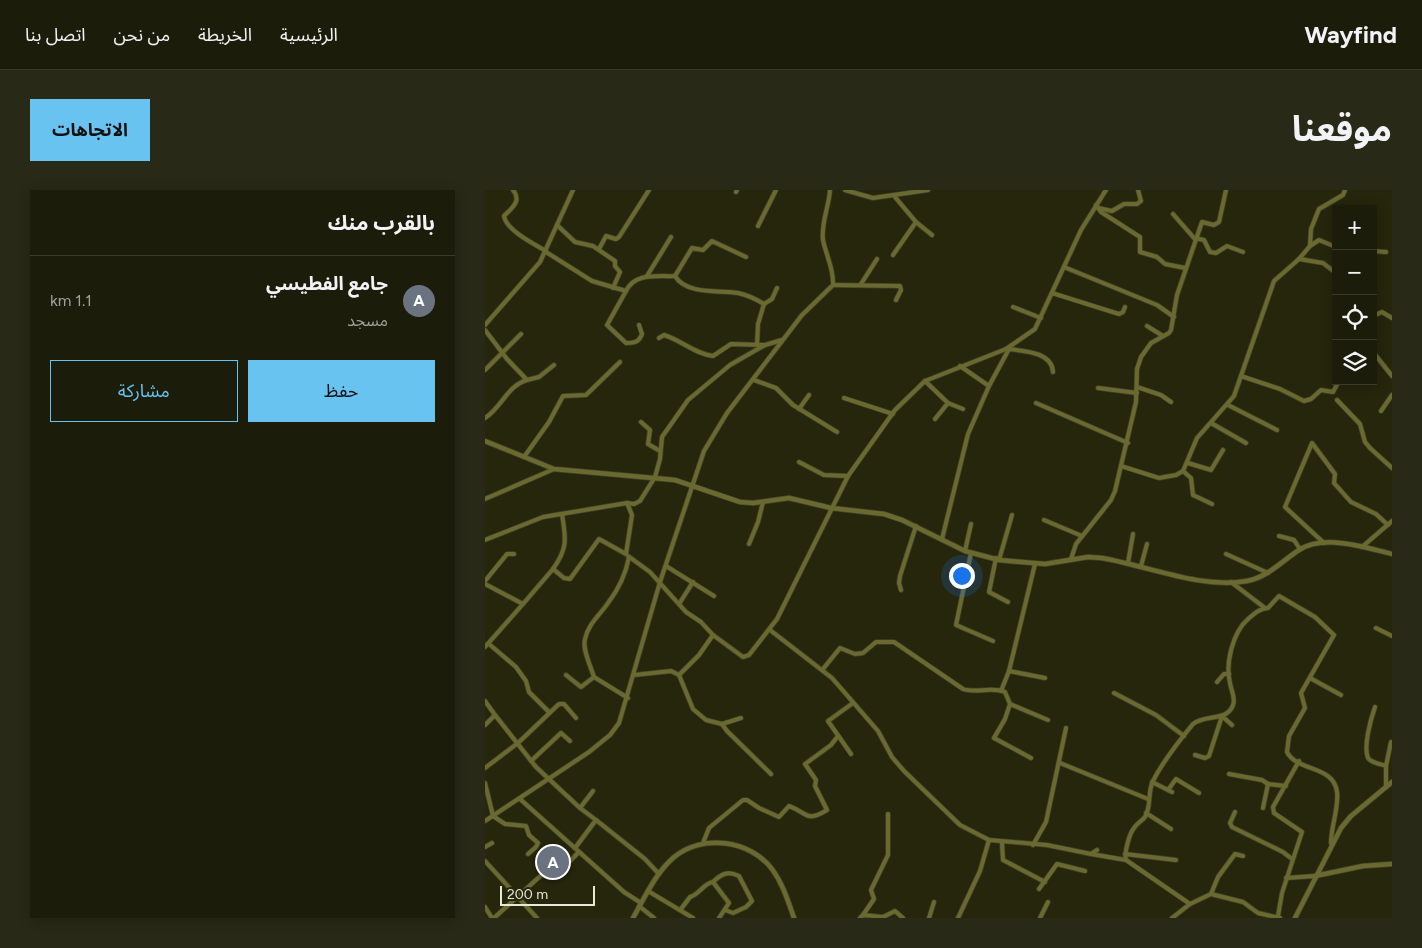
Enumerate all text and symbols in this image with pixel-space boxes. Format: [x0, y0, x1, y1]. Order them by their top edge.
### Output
text: Wayfind [1304, 20, 1397, 49]
text: اتصل بنا [25, 24, 86, 46]
text: من نحن [114, 24, 170, 46]
text: الخريطة [198, 24, 252, 46]
text: الرئيسية [280, 24, 338, 46]
button: الاتجاهات [30, 99, 150, 161]
text: موقعنا [1292, 108, 1392, 150]
map controls [1332, 205, 1377, 385]
button: + [1332, 205, 1377, 250]
text: بالقرب منك [328, 210, 435, 235]
button: − [1332, 250, 1377, 295]
text: جامع الفطيسي [266, 272, 388, 295]
text: 1.1 km [50, 291, 92, 310]
text: A [413, 291, 425, 310]
button: locate [1332, 295, 1377, 340]
text: مسجد [347, 311, 388, 330]
button: layers [1332, 340, 1377, 385]
button: مشاركة [50, 360, 238, 422]
button: حفظ [248, 360, 435, 422]
your location [949, 563, 975, 589]
pin: A [537, 843, 569, 881]
scale bar [500, 883, 595, 906]
text: 200 m [507, 886, 548, 903]

